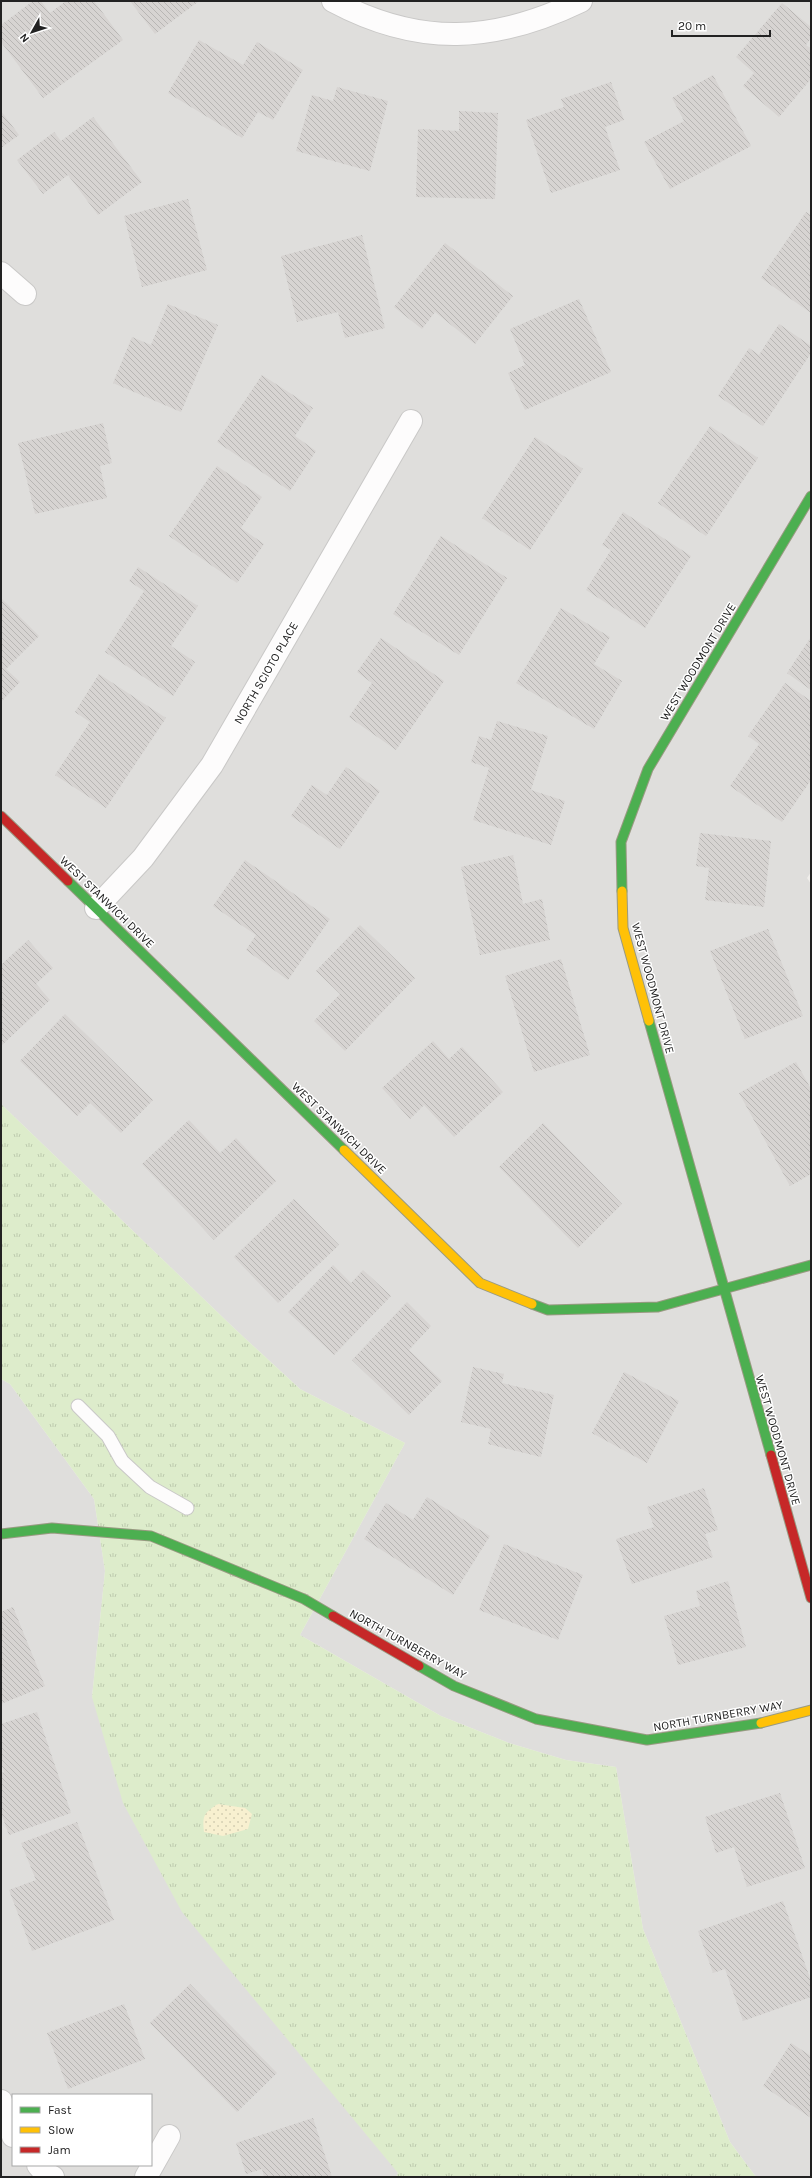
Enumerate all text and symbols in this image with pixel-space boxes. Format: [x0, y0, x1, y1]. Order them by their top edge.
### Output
north arrow [12, 12, 52, 52]
scale bar [672, 12, 770, 38]
text: 20 m [678, 19, 706, 33]
text: N [17, 31, 32, 45]
street label: WEST WOODMONT DRIVE [657, 601, 739, 723]
street label: NORTH SCIOTO PLACE [231, 619, 301, 727]
street label: WEST STANWICH DRIVE [57, 853, 157, 951]
street label: WEST WOODMONT DRIVE [629, 921, 677, 1055]
street label: WEST STANWICH DRIVE [289, 1079, 389, 1177]
street label: WEST WOODMONT DRIVE [753, 1373, 803, 1507]
street label: NORTH TURNBERRY WAY [347, 1606, 469, 1682]
street label: NORTH TURNBERRY WAY [652, 1698, 784, 1734]
legend [12, 2094, 152, 2166]
text: Fast [48, 2103, 72, 2117]
text: Slow [48, 2123, 74, 2137]
text: Jam [48, 2143, 71, 2157]

